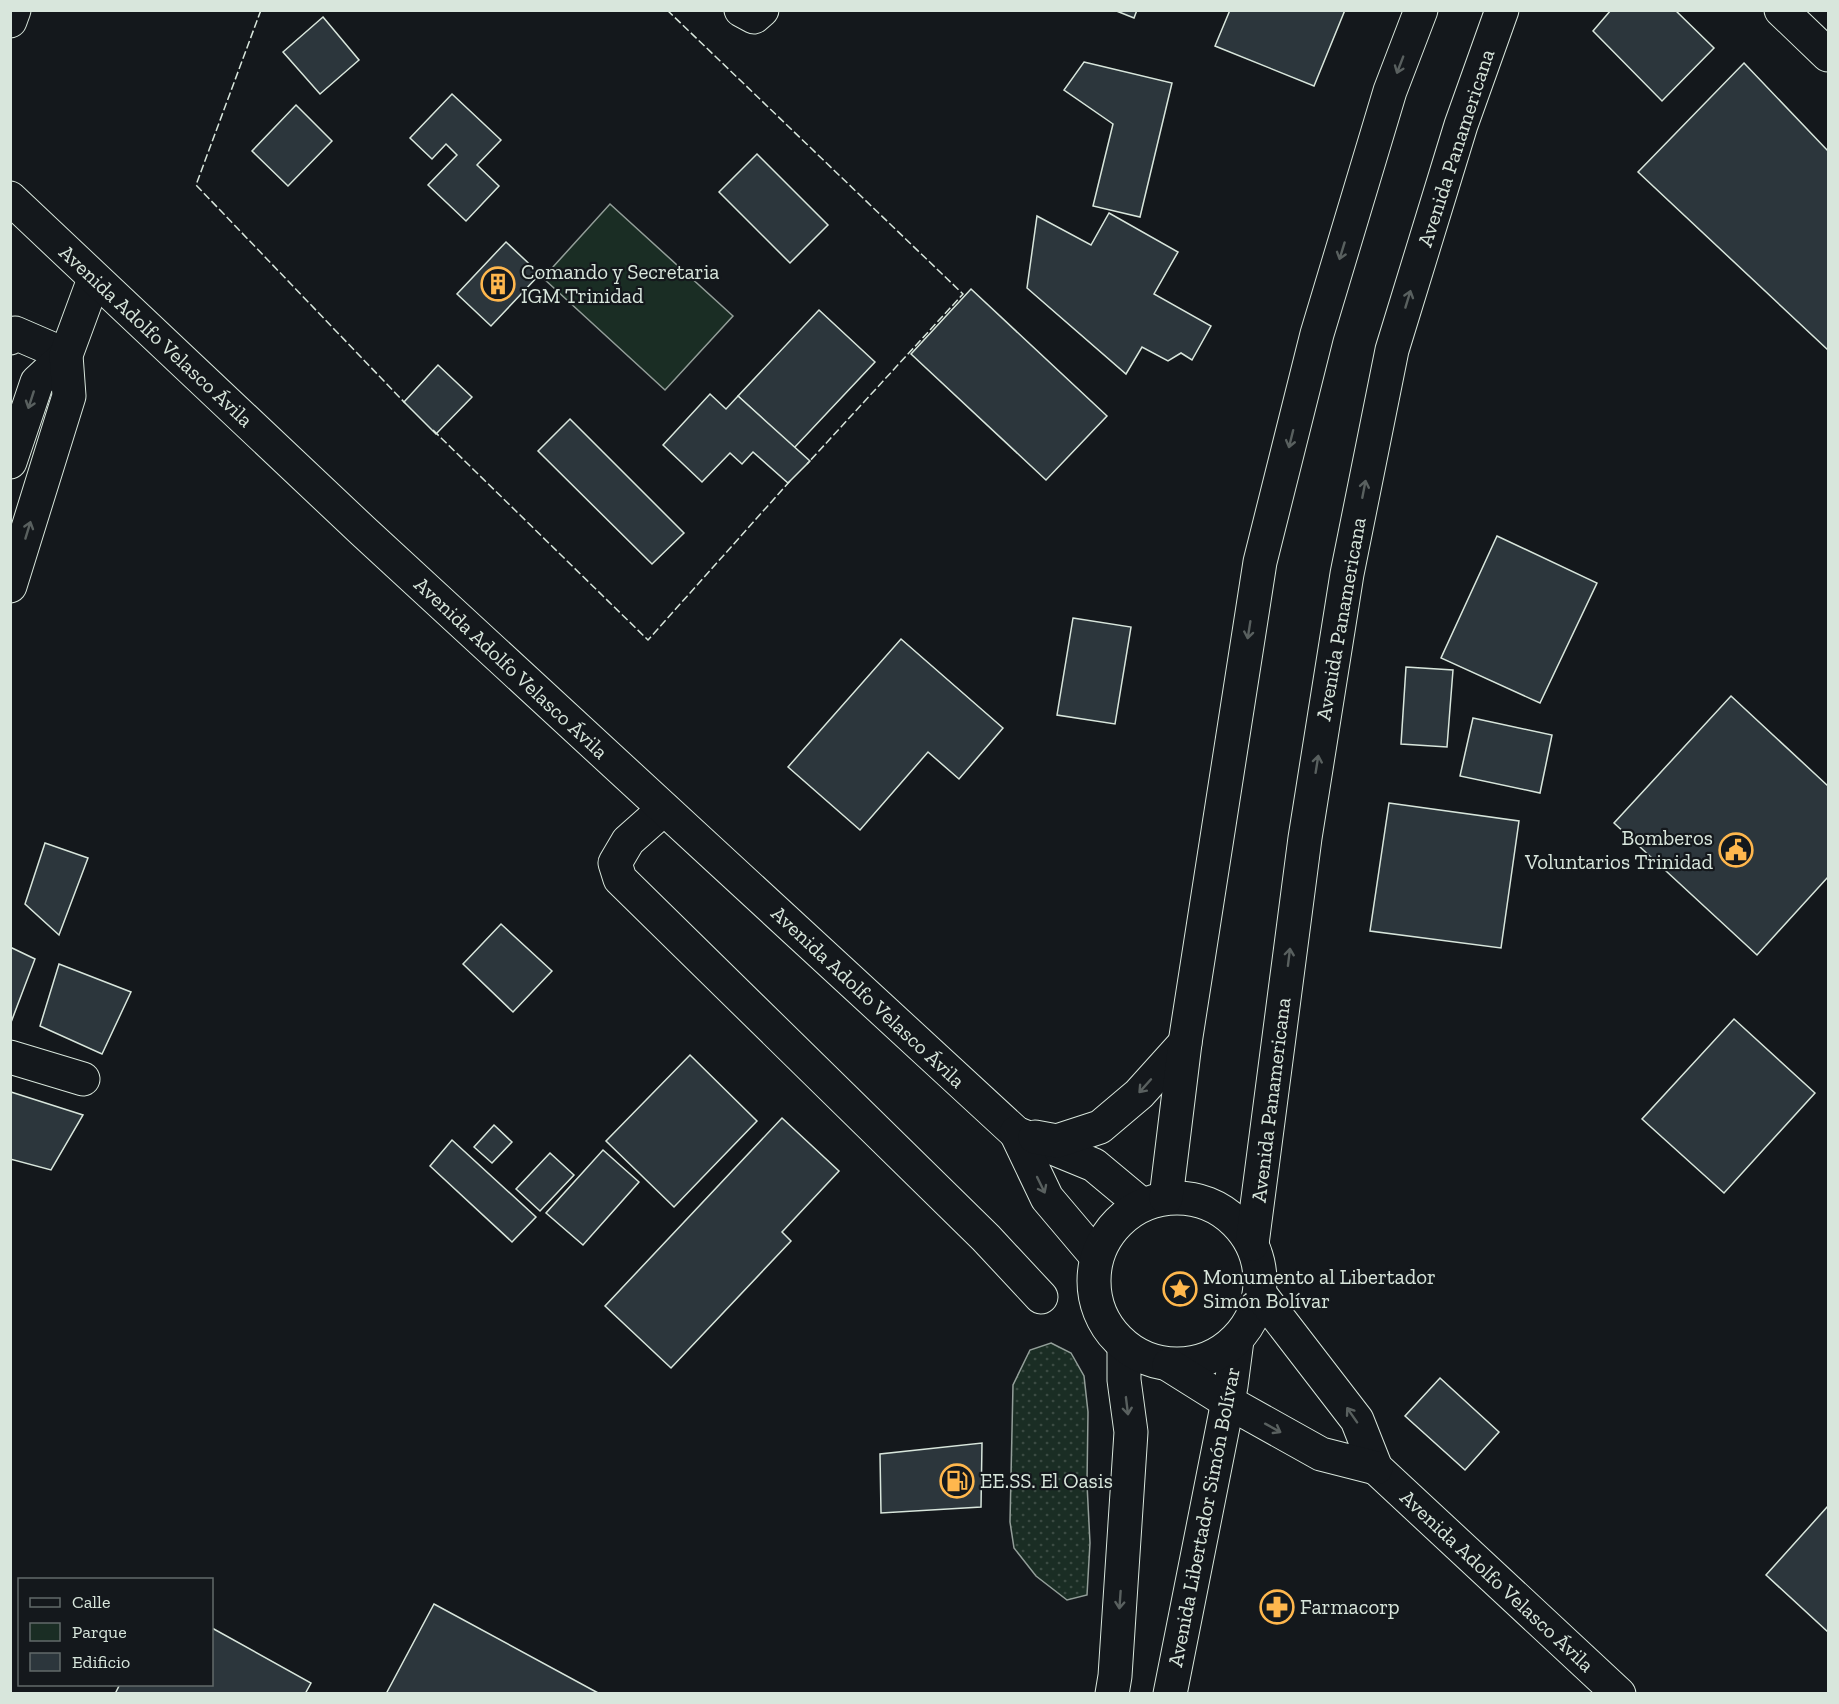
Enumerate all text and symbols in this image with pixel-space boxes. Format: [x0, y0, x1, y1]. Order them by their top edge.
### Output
street label: Avenida Panamericana [1412, 46, 1499, 250]
one-way arrow [1394, 55, 1405, 74]
street label: Avenida Adolfo Velasco Ávila [54, 239, 258, 432]
one-way arrow [1336, 241, 1347, 260]
place label: Comando y Secretaria IGM Trinidad [521, 259, 719, 308]
building icon: Comando y Secretaria IGM Trinidad [480, 266, 516, 302]
one-way arrow [1403, 290, 1414, 309]
one-way arrow [25, 390, 36, 409]
one-way arrow [1284, 430, 1296, 449]
one-way arrow [1359, 479, 1370, 499]
street label: Avenida Panamericana [1310, 515, 1371, 723]
one-way arrow [23, 521, 34, 540]
street label: Avenida Adolfo Velasco Ávila [409, 571, 613, 764]
one-way arrow [1243, 619, 1254, 639]
one-way arrow [1311, 754, 1322, 774]
place label: Bomberos Voluntarios Trinidad [1524, 825, 1713, 874]
public building icon: Bomberos Voluntarios Trinidad [1718, 832, 1754, 868]
street label: Avenida Adolfo Velasco Ávila [766, 900, 970, 1093]
one-way arrow [1284, 947, 1295, 967]
street label: Avenida Panamericana [1246, 996, 1295, 1204]
one-way arrow [1138, 1079, 1152, 1094]
one-way arrow [1036, 1176, 1047, 1194]
place label: Monumento al Libertador Simón Bolívar [1203, 1264, 1436, 1313]
place icon: Monumento al Libertador Simón Bolívar [1162, 1271, 1198, 1307]
street label: Avenida Libertador Simón Bolívar [1162, 1365, 1245, 1669]
one-way arrow [1122, 1395, 1133, 1415]
one-way arrow [1346, 1407, 1358, 1423]
one-way arrow [1265, 1422, 1282, 1434]
fuel station icon: EE.SS. El Oasis [939, 1463, 975, 1499]
place label: EE.SS. El Oasis [980, 1468, 1113, 1493]
street label: Avenida Adolfo Velasco Ávila [1395, 1484, 1599, 1677]
legend [18, 1578, 213, 1686]
pharmacy icon: Farmacorp [1259, 1589, 1295, 1625]
one-way arrow [1114, 1590, 1125, 1610]
text: Calle [72, 1591, 110, 1613]
place label: Farmacorp [1300, 1594, 1400, 1619]
text: Parque [72, 1621, 127, 1643]
text: Edificio [72, 1651, 130, 1673]

